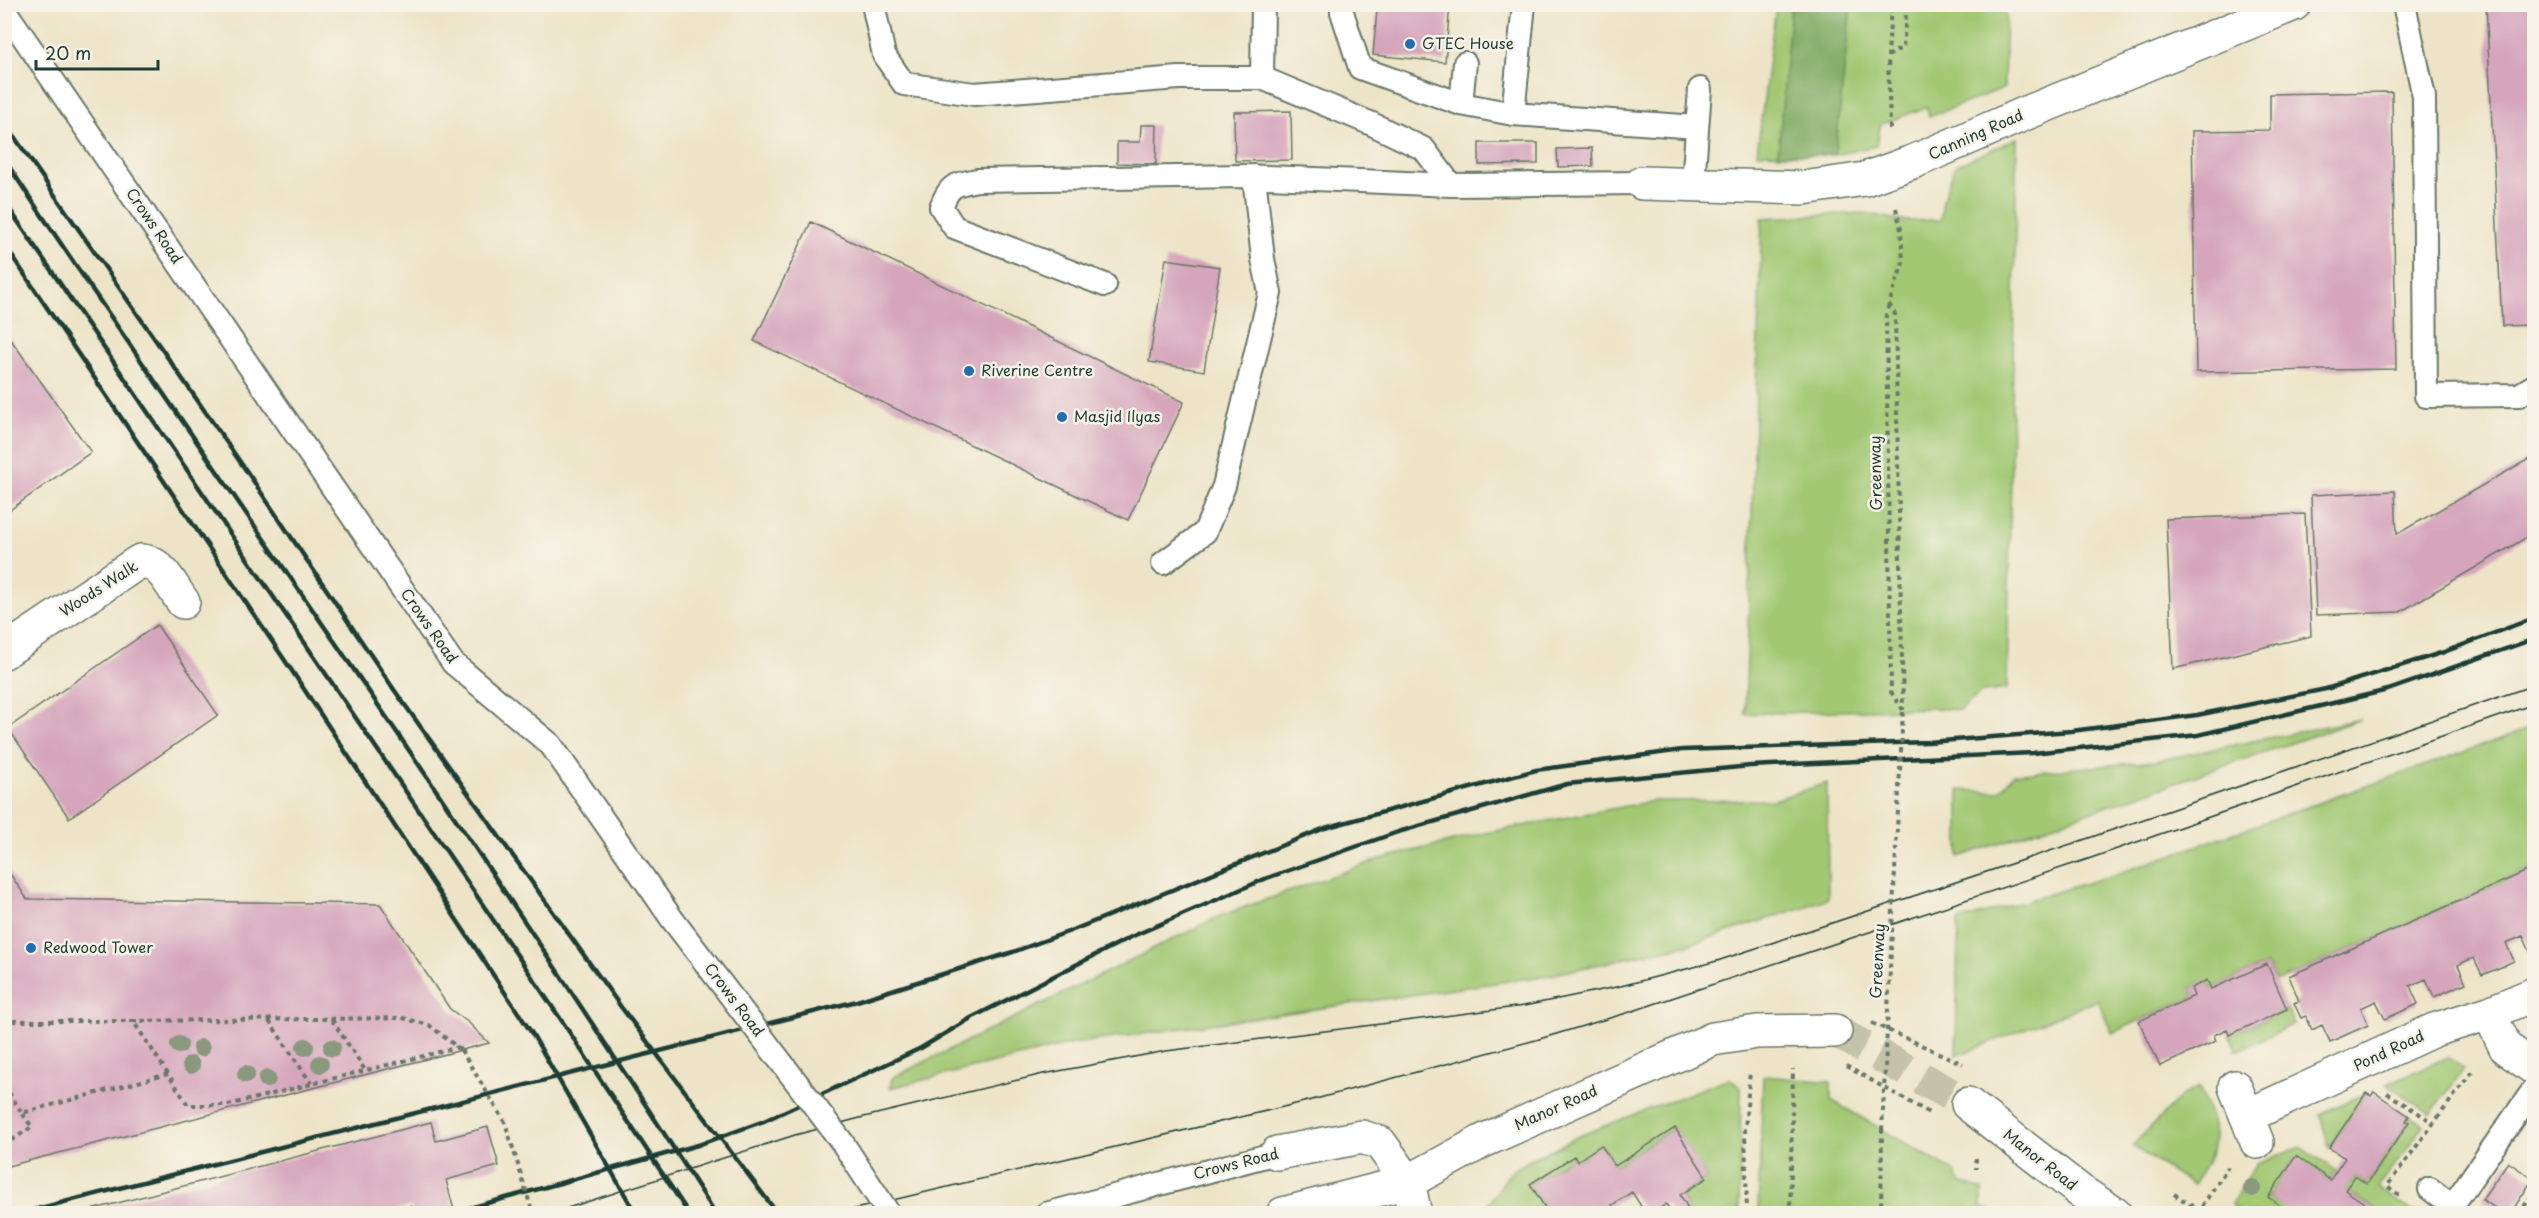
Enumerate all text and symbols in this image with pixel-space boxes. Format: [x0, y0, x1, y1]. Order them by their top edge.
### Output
place label: GTEC House [1422, 31, 1514, 54]
scale bar [36, 33, 158, 71]
marker: GTEC House [1403, 37, 1417, 51]
text: 20 m [45, 39, 91, 66]
street label: Canning Road [1924, 102, 2027, 165]
street label: Crows Road [121, 183, 189, 268]
place label: Riverine Centre [981, 358, 1093, 381]
marker: Riverine Centre [962, 364, 976, 378]
place label: Masjid Ilyas [1074, 404, 1161, 427]
marker: Masjid Ilyas [1055, 410, 1069, 424]
street label: Greenway [1862, 435, 1887, 511]
street label: Woods Walk [55, 554, 142, 622]
street label: Crows Road [396, 583, 465, 668]
street label: Greenway [1863, 923, 1890, 999]
place label: Redwood Tower [43, 935, 153, 958]
marker: Redwood Tower [24, 941, 38, 955]
street label: Crows Road [700, 957, 771, 1041]
street label: Pond Road [2349, 1023, 2428, 1076]
street label: Manor Road [1510, 1078, 1601, 1135]
street label: Manor Road [1999, 1122, 2083, 1195]
street label: Crows Road [1191, 1141, 1281, 1184]

